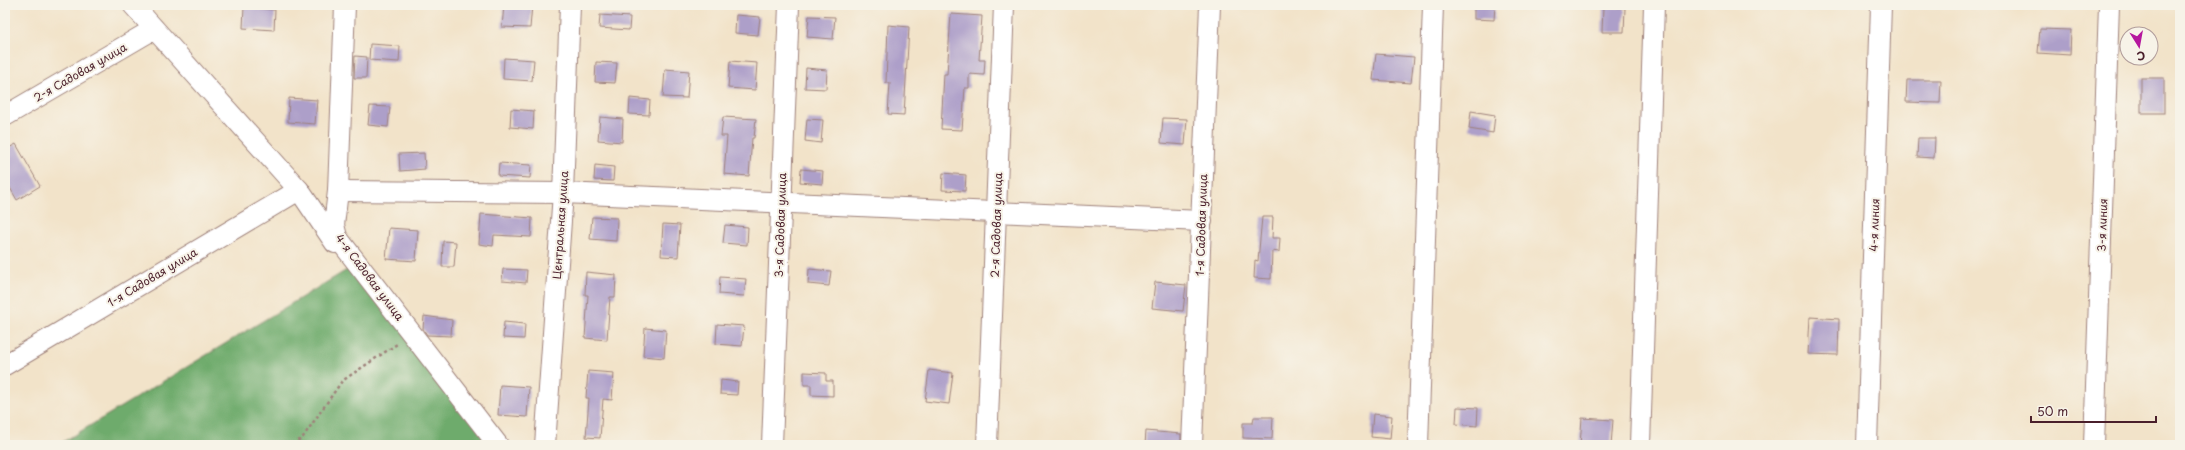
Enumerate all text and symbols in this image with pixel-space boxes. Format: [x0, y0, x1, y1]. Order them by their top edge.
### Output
north arrow [2119, 26, 2159, 66]
street label: 2-я Садовая улица [30, 38, 130, 106]
text: С [2135, 47, 2147, 65]
street label: Центральная улица [548, 170, 572, 280]
street label: 3-я Садовая улица [770, 172, 790, 278]
street label: 2-я Садовая улица [986, 172, 1006, 278]
street label: 1-я Садовая улица [1191, 173, 1211, 276]
street label: 4-я линия [1865, 198, 1883, 252]
street label: 3-я линия [2093, 198, 2111, 252]
street label: 4-я Садовая улица [332, 230, 408, 324]
street label: 1-я Садовая улица [104, 243, 200, 311]
scale bar [2031, 398, 2156, 424]
text: 50 m [2037, 402, 2068, 420]

